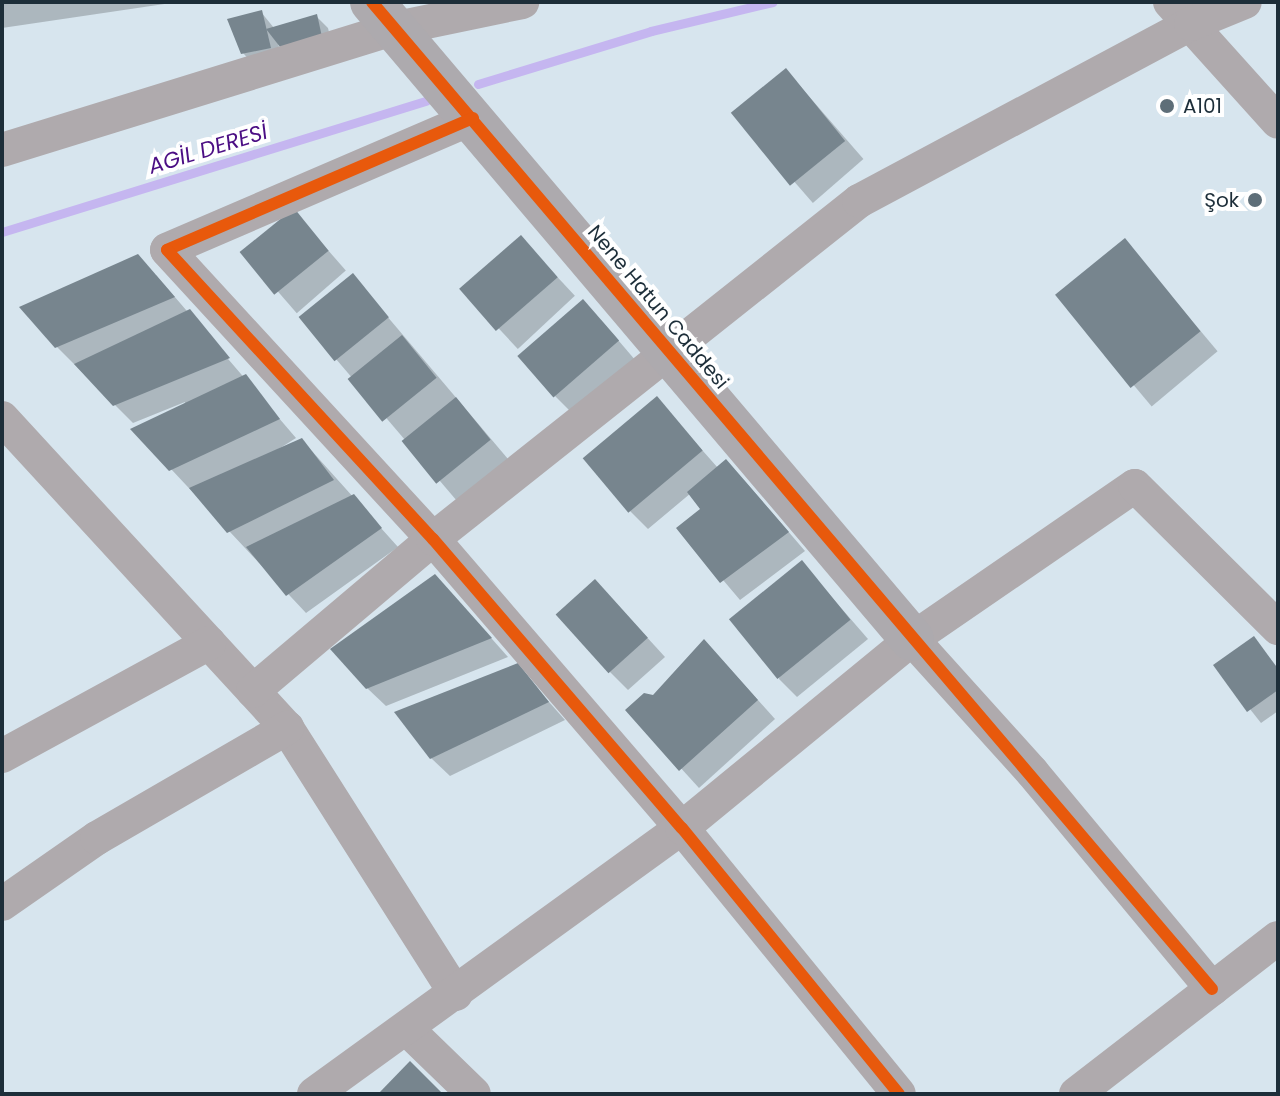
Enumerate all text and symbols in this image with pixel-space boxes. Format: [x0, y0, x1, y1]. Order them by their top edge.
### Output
place label: A101 [1183, 94, 1222, 118]
marker: A101 [1158, 97, 1176, 115]
water label: AGİL DERESİ [145, 118, 271, 180]
place label: Şok [1204, 188, 1239, 212]
marker: Şok [1246, 191, 1264, 209]
street label: Nene Hatun Caddesi [582, 220, 734, 394]

